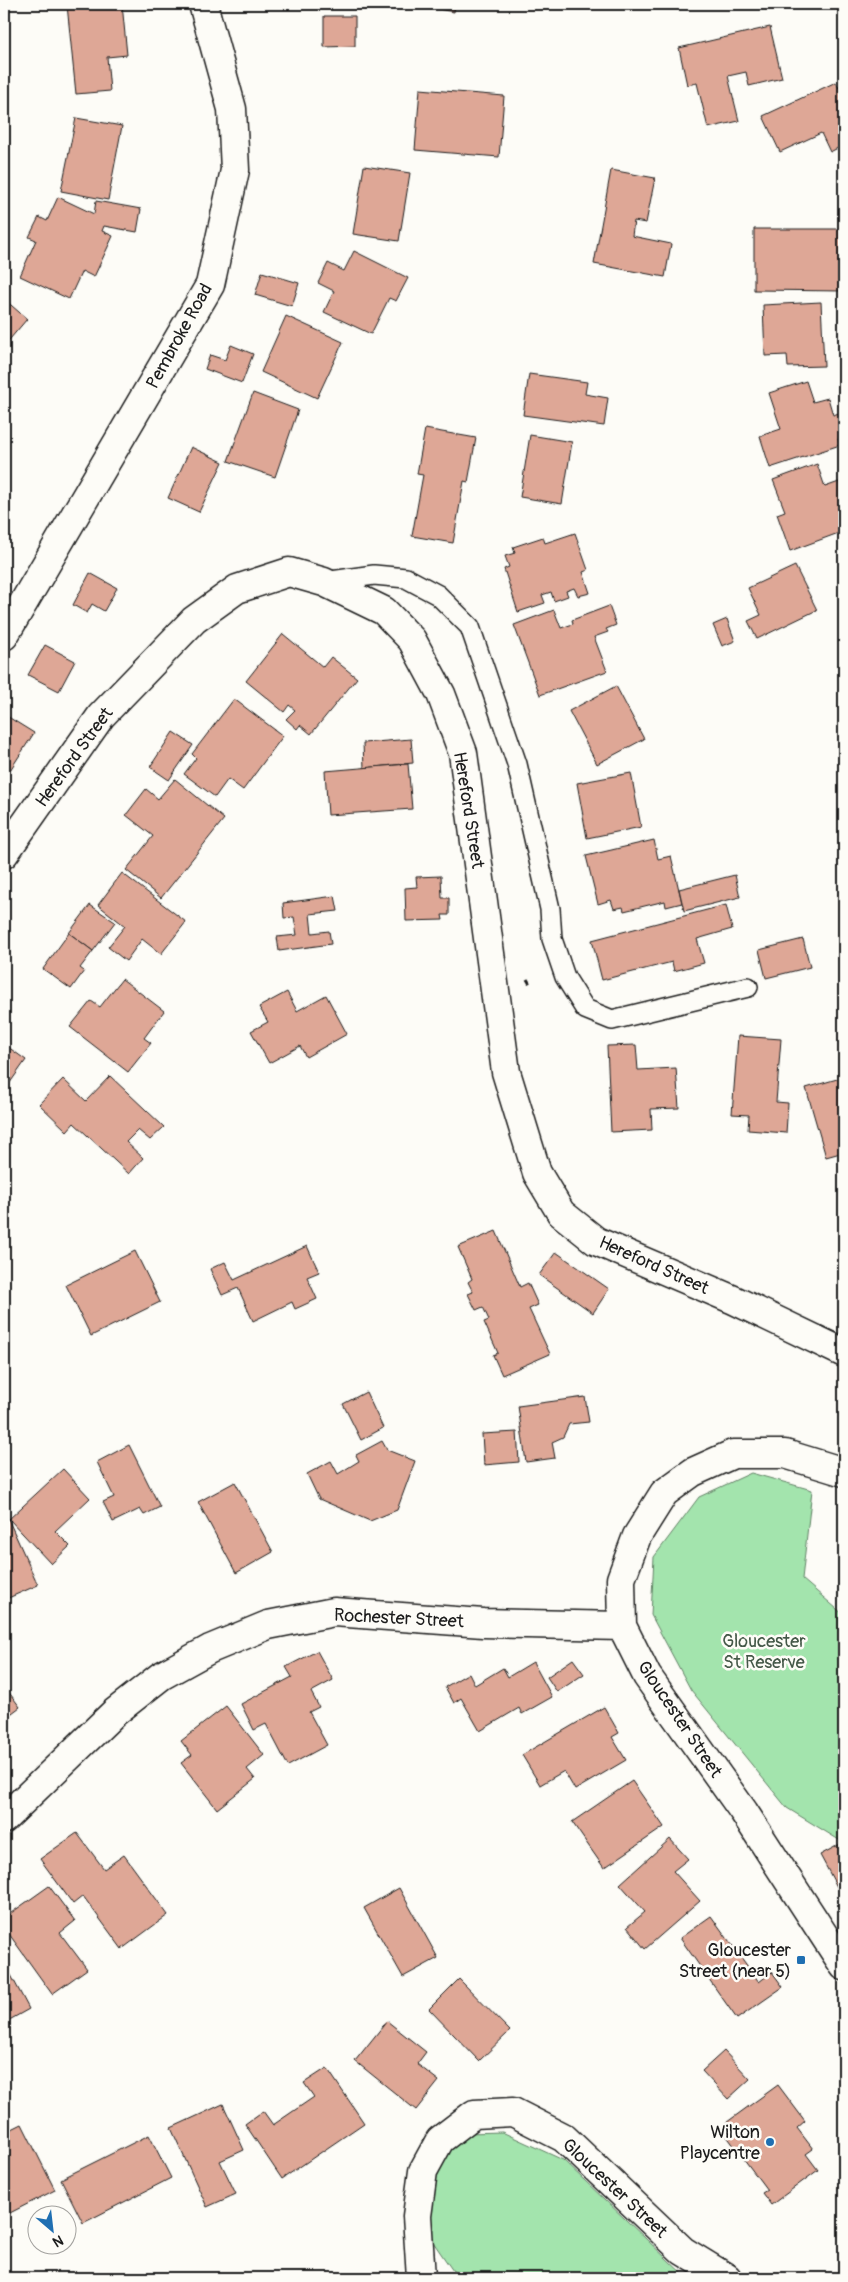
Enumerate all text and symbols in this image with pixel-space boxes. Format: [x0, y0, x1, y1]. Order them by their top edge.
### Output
street label: Pembroke Road [141, 280, 218, 393]
street label: Hereford Street [30, 702, 119, 812]
street label: Hereford Street [448, 750, 489, 871]
street label: Hereford Street [595, 1231, 713, 1300]
street label: Rochester Street [334, 1604, 465, 1633]
park label: Gloucester St Reserve [722, 1630, 806, 1674]
street label: Gloucester Street [632, 1656, 728, 1783]
place label: Gloucester Street (near 5) [679, 1939, 792, 1983]
marker: Gloucester Street (near 5) [795, 1954, 807, 1966]
place label: Wilton Playcentre [680, 2121, 760, 2165]
street label: Gloucester Street [557, 2134, 673, 2244]
marker: Wilton Playcentre [764, 2136, 776, 2148]
north arrow [28, 2204, 78, 2254]
text: N [50, 2231, 66, 2251]

